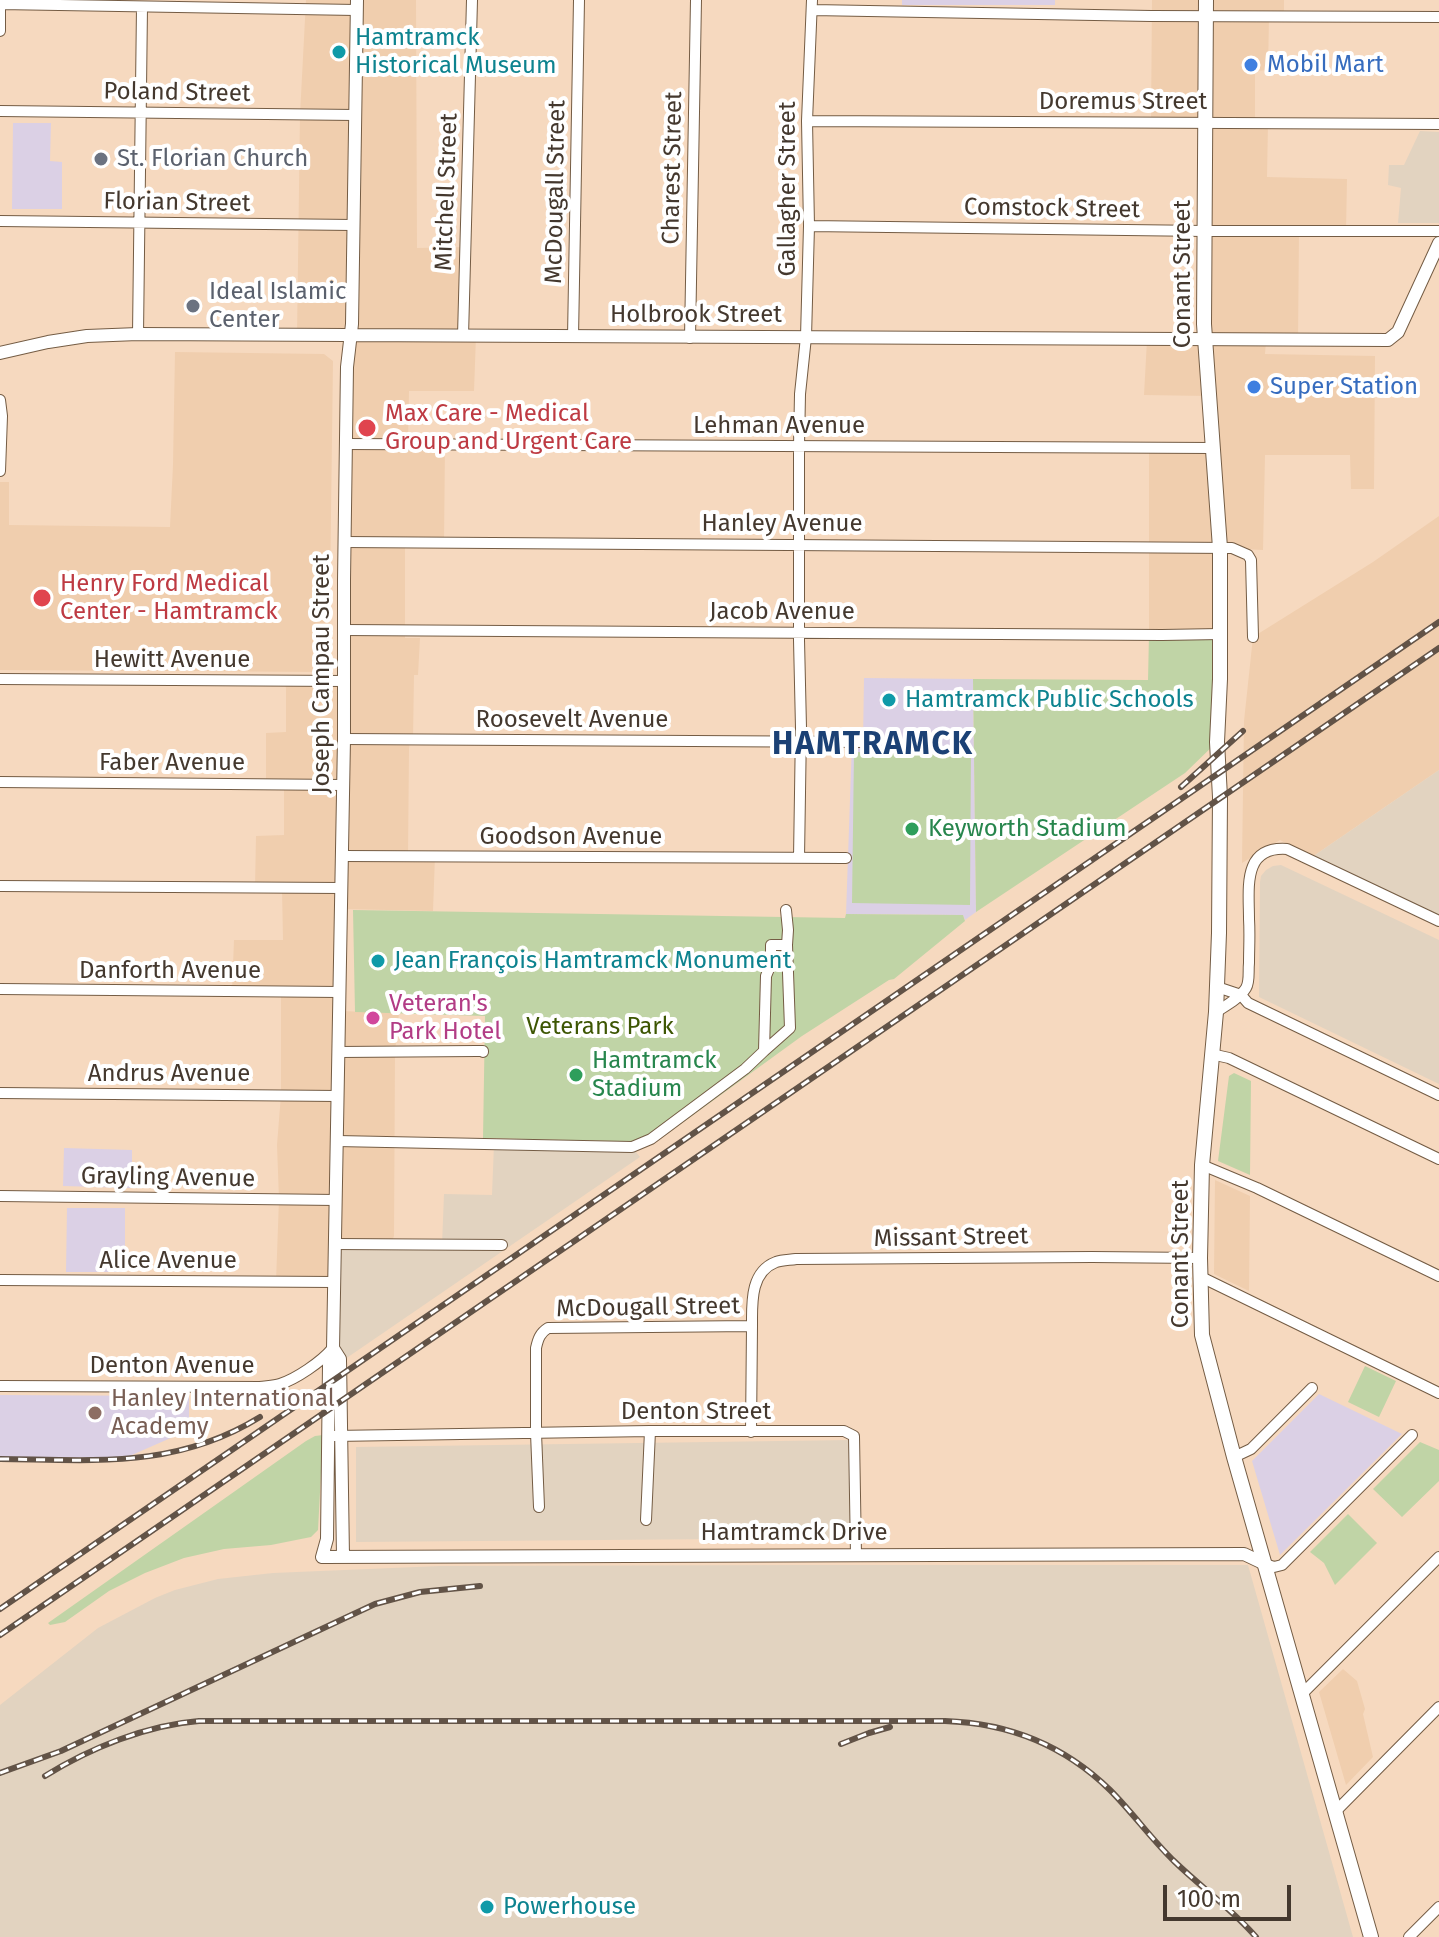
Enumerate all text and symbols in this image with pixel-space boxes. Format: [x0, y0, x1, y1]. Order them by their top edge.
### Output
place label: Hamtramck Historical Museum [355, 24, 557, 80]
marker: Hamtramck Historical Museum [330, 43, 348, 61]
place label: Mobil Mart [1267, 51, 1384, 79]
marker: Mobil Mart [1242, 56, 1260, 74]
street label: Poland Street [103, 77, 251, 109]
street label: Doremus Street [1039, 88, 1207, 116]
street label: Charest Street [657, 91, 689, 245]
street label: McDougall Street [540, 100, 572, 284]
street label: Gallagher Street [774, 101, 802, 277]
street label: Mitchell Street [430, 113, 464, 271]
place label: St. Florian Church [117, 145, 308, 173]
marker: St. Florian Church [92, 150, 110, 168]
street label: Florian Street [103, 187, 251, 219]
street label: Comstock Street [964, 193, 1140, 225]
street label: Conant Street [1169, 200, 1197, 348]
place label: Ideal Islamic Center [209, 278, 347, 334]
marker: Ideal Islamic Center [184, 297, 202, 315]
street label: Holbrook Street [610, 301, 782, 329]
place label: Super Station [1270, 373, 1418, 401]
marker: Super Station [1245, 378, 1263, 396]
place label: Max Care - Medical Group and Urgent Care [385, 400, 632, 456]
street label: Lehman Avenue [693, 412, 865, 440]
marker: Max Care - Medical Group and Urgent Care [356, 417, 378, 439]
street label: Hanley Avenue [701, 510, 863, 538]
street label: Joseph Campau Street [308, 554, 336, 794]
place label: Henry Ford Medical Center - Hamtramck [60, 570, 278, 626]
marker: Henry Ford Medical Center - Hamtramck [31, 587, 53, 609]
street label: Jacob Avenue [709, 598, 855, 626]
street label: Hewitt Avenue [94, 646, 250, 674]
place label: Hamtramck Public Schools [905, 686, 1194, 714]
marker: Hamtramck Public Schools [880, 691, 898, 709]
street label: Roosevelt Avenue [476, 706, 668, 734]
district label: HAMTRAMCK [772, 726, 974, 764]
street label: Faber Avenue [99, 749, 245, 777]
place label: Keyworth Stadium [928, 815, 1126, 843]
marker: Keyworth Stadium [903, 820, 921, 838]
street label: Goodson Avenue [480, 823, 662, 851]
place label: Jean François Hamtramck Monument [394, 947, 791, 975]
marker: Jean François Hamtramck Monument [369, 952, 387, 970]
street label: Danforth Avenue [79, 957, 261, 985]
place label: Veteran's Park Hotel [389, 990, 501, 1046]
marker: Veteran's Park Hotel [364, 1009, 382, 1027]
park label: Veterans Park [526, 1013, 674, 1041]
place label: Hamtramck Stadium [592, 1047, 716, 1103]
street label: Andrus Avenue [88, 1060, 250, 1088]
marker: Hamtramck Stadium [567, 1066, 585, 1084]
street label: Grayling Avenue [81, 1162, 255, 1194]
street label: Conant Street [1167, 1180, 1195, 1328]
street label: Missant Street [873, 1222, 1029, 1254]
street label: Alice Avenue [99, 1247, 237, 1275]
street label: McDougall Street [556, 1292, 740, 1324]
street label: Denton Avenue [90, 1352, 254, 1380]
place label: Hanley International Academy [111, 1385, 335, 1441]
street label: Denton Street [621, 1398, 771, 1426]
marker: Hanley International Academy [86, 1404, 104, 1422]
street label: Hamtramck Drive [700, 1519, 888, 1547]
scale bar [1167, 1869, 1295, 1919]
text: 100 m [1177, 1885, 1241, 1913]
place label: Powerhouse [503, 1893, 636, 1921]
marker: Powerhouse [478, 1898, 496, 1916]

